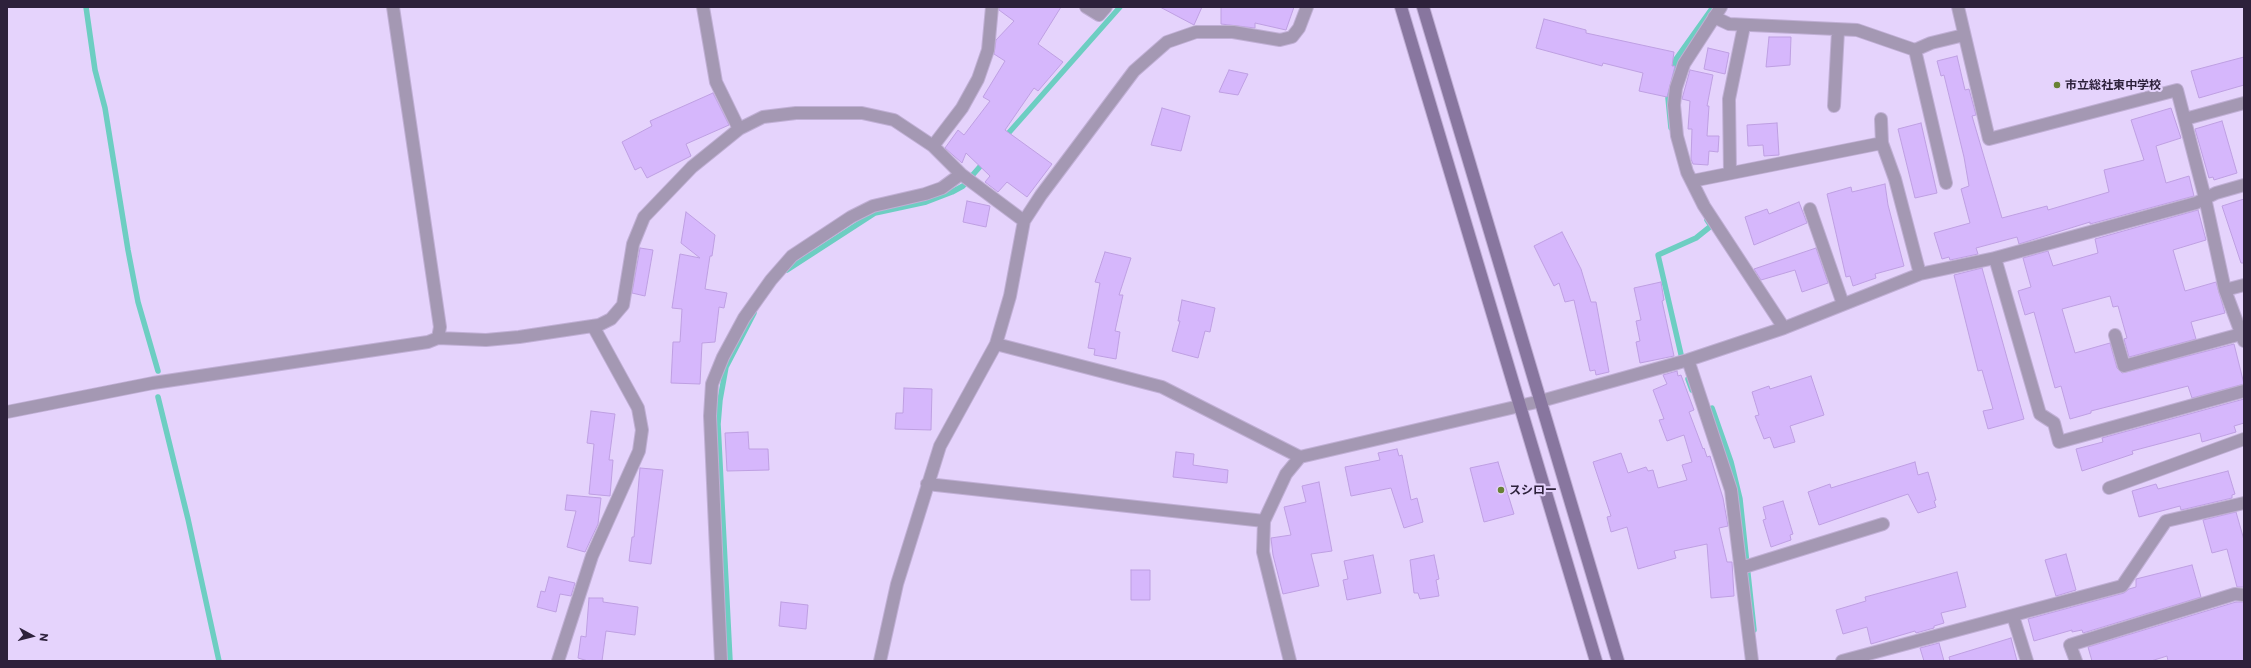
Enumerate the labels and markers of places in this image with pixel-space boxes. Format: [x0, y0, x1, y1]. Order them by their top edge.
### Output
place label: 市立総社東中学校 [2065, 78, 2161, 92]
marker: 市立総社東中学校 [2052, 80, 2062, 90]
place label: スシロー [1509, 483, 1557, 497]
marker: スシロー [1496, 485, 1506, 495]

